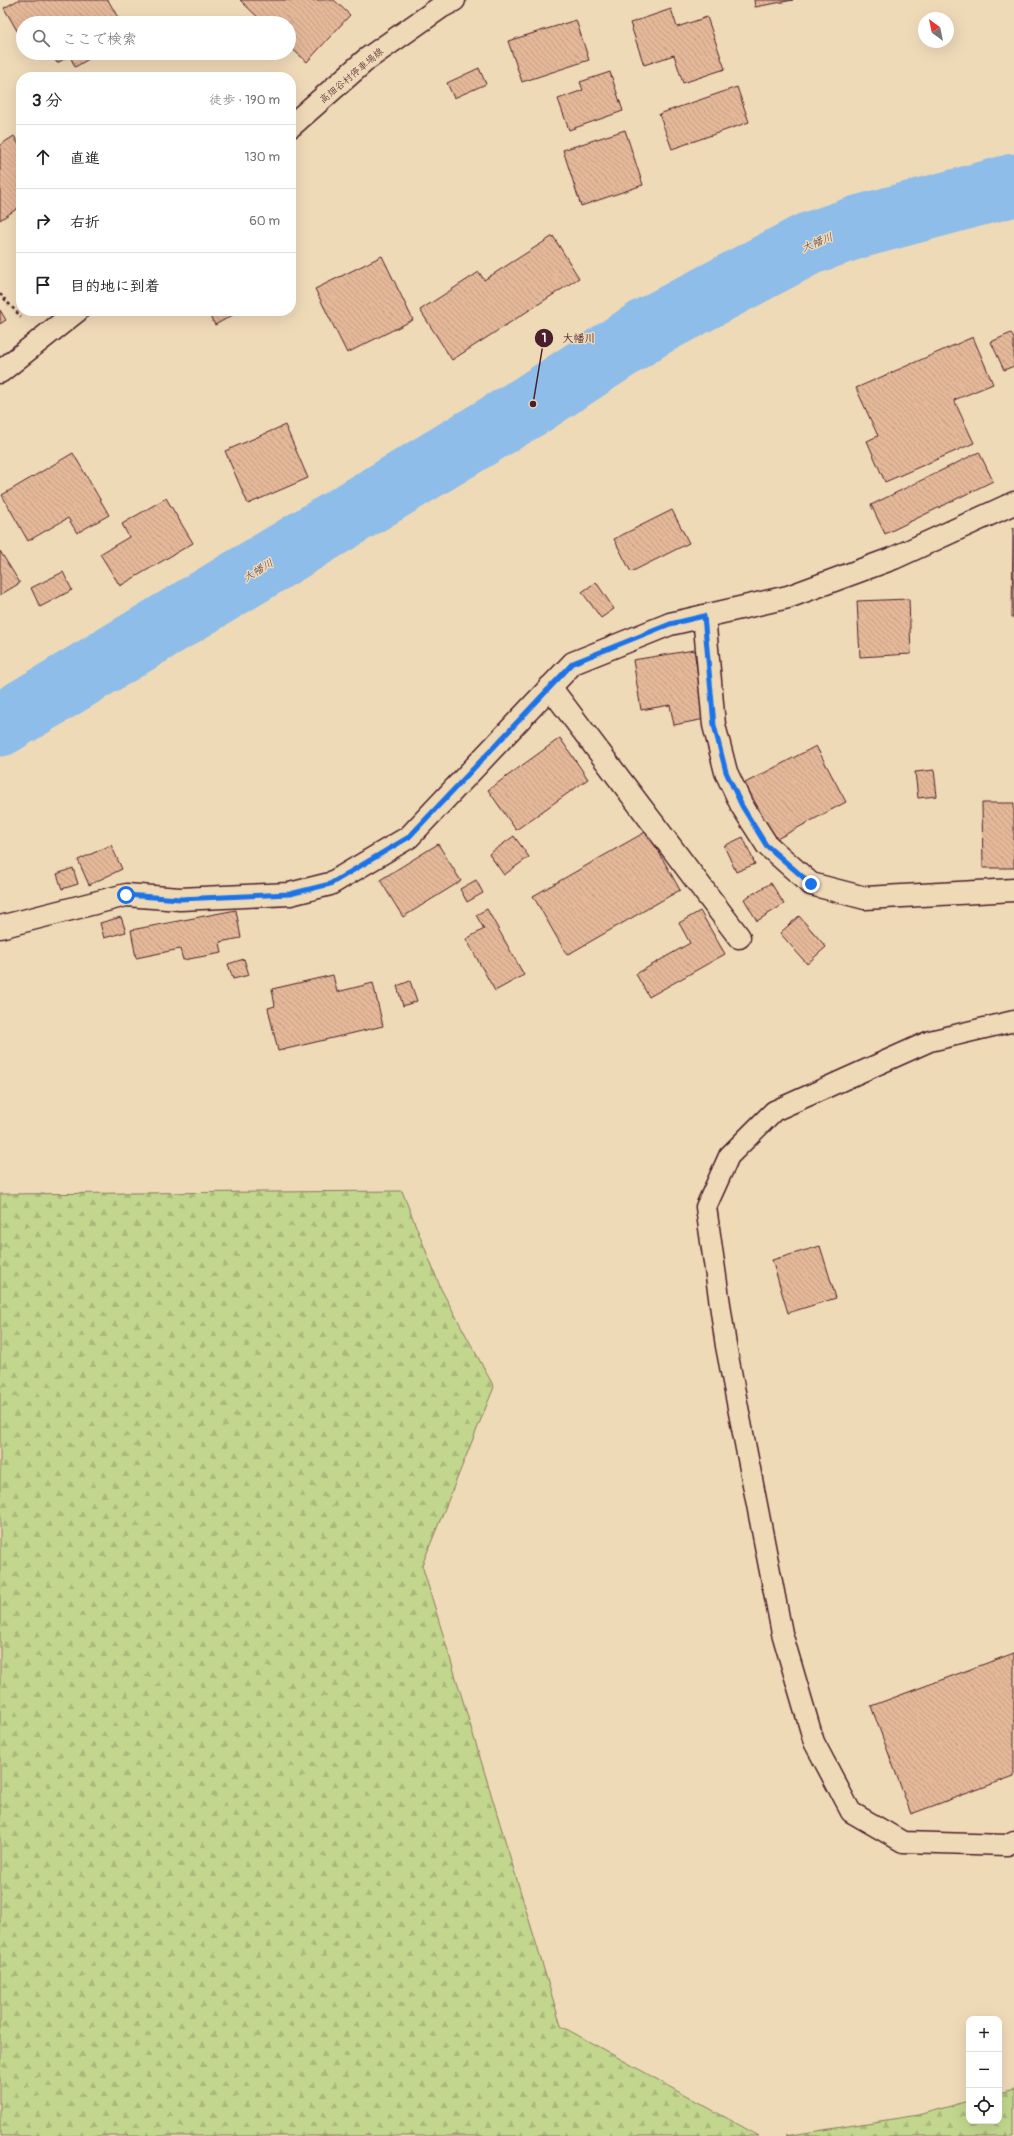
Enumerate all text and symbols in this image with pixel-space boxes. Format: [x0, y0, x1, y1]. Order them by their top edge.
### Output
north arrow [918, 12, 954, 48]
search box [16, 16, 296, 60]
icon: search [30, 27, 52, 49]
text: ここで検索 [62, 30, 137, 49]
street label: 高畑谷村停車場線 [317, 45, 386, 106]
text: 3 分 [32, 90, 62, 111]
text: 徒歩 · 190 m [209, 92, 280, 108]
icon: ahead [32, 146, 54, 168]
text: 直進 [70, 149, 100, 168]
text: 130 m [244, 149, 280, 165]
icon: right [32, 210, 54, 232]
text: 右折 [70, 213, 100, 232]
text: 60 m [249, 213, 280, 229]
water label: 大幡川 [799, 230, 835, 255]
icon: arrive [32, 274, 54, 296]
text: 目的地に到着 [70, 277, 160, 296]
callout: 大幡川 [534, 326, 603, 349]
text: 1 [542, 331, 546, 346]
text: 大幡川 [563, 332, 596, 345]
water label: 大幡川 [241, 556, 276, 584]
route end [802, 875, 820, 893]
route start [117, 886, 135, 904]
map controls [966, 2016, 1002, 2124]
button: + [966, 2016, 1002, 2052]
button: − [966, 2052, 1002, 2088]
button: locate [966, 2088, 1002, 2124]

